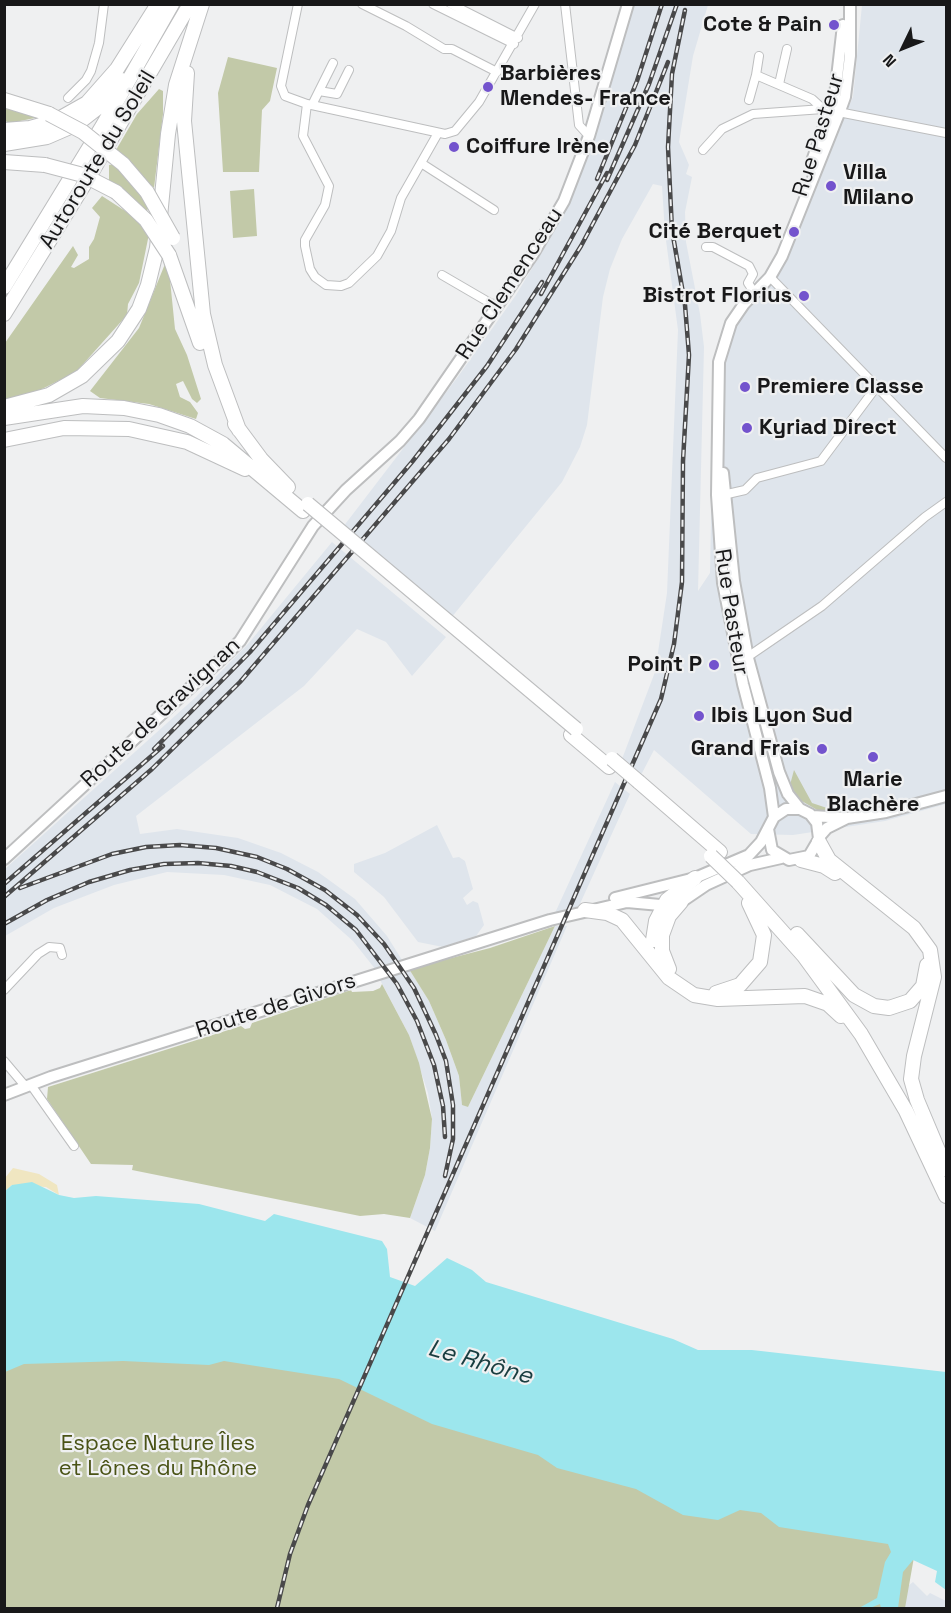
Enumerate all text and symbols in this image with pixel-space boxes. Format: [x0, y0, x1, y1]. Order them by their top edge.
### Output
place label: Cote & Pain [703, 12, 822, 38]
marker: Cote & Pain [827, 18, 841, 32]
north arrow [873, 18, 933, 78]
text: N [878, 50, 901, 72]
place label: Barbières Mendes- France [500, 61, 671, 112]
street label: Autoroute du Soleil [34, 66, 162, 254]
street label: Rue Pasteur [788, 70, 850, 200]
marker: Barbières Mendes- France [481, 80, 495, 94]
place label: Coiffure Irène [466, 134, 609, 160]
marker: Coiffure Irène [447, 140, 461, 154]
place label: Villa Milano [843, 160, 914, 212]
marker: Villa Milano [824, 179, 838, 193]
street label: Rue Clemenceau [451, 203, 569, 365]
place label: Cité Berquet [648, 219, 782, 245]
marker: Cité Berquet [787, 225, 801, 239]
place label: Bistrot Florius [642, 283, 792, 309]
marker: Bistrot Florius [797, 289, 811, 303]
place label: Premiere Classe [757, 374, 924, 400]
marker: Premiere Classe [738, 380, 752, 394]
place label: Kyriad Direct [759, 415, 897, 441]
marker: Kyriad Direct [740, 421, 754, 435]
street label: Rue Pasteur [708, 547, 754, 677]
street label: Route de Gravignan [76, 633, 246, 793]
place label: Point P [628, 652, 702, 678]
marker: Point P [707, 658, 721, 672]
place label: Ibis Lyon Sud [711, 703, 853, 729]
marker: Ibis Lyon Sud [692, 709, 706, 723]
place label: Grand Frais [691, 736, 810, 762]
marker: Grand Frais [815, 742, 829, 756]
marker: Marie Blachère [866, 750, 880, 764]
place label: Marie Blachère [826, 767, 920, 818]
street label: Route de Givors [193, 968, 359, 1044]
water label: Le Rhône [425, 1334, 535, 1392]
park label: Espace Nature Îles et Lônes du Rhône [59, 1431, 257, 1482]

